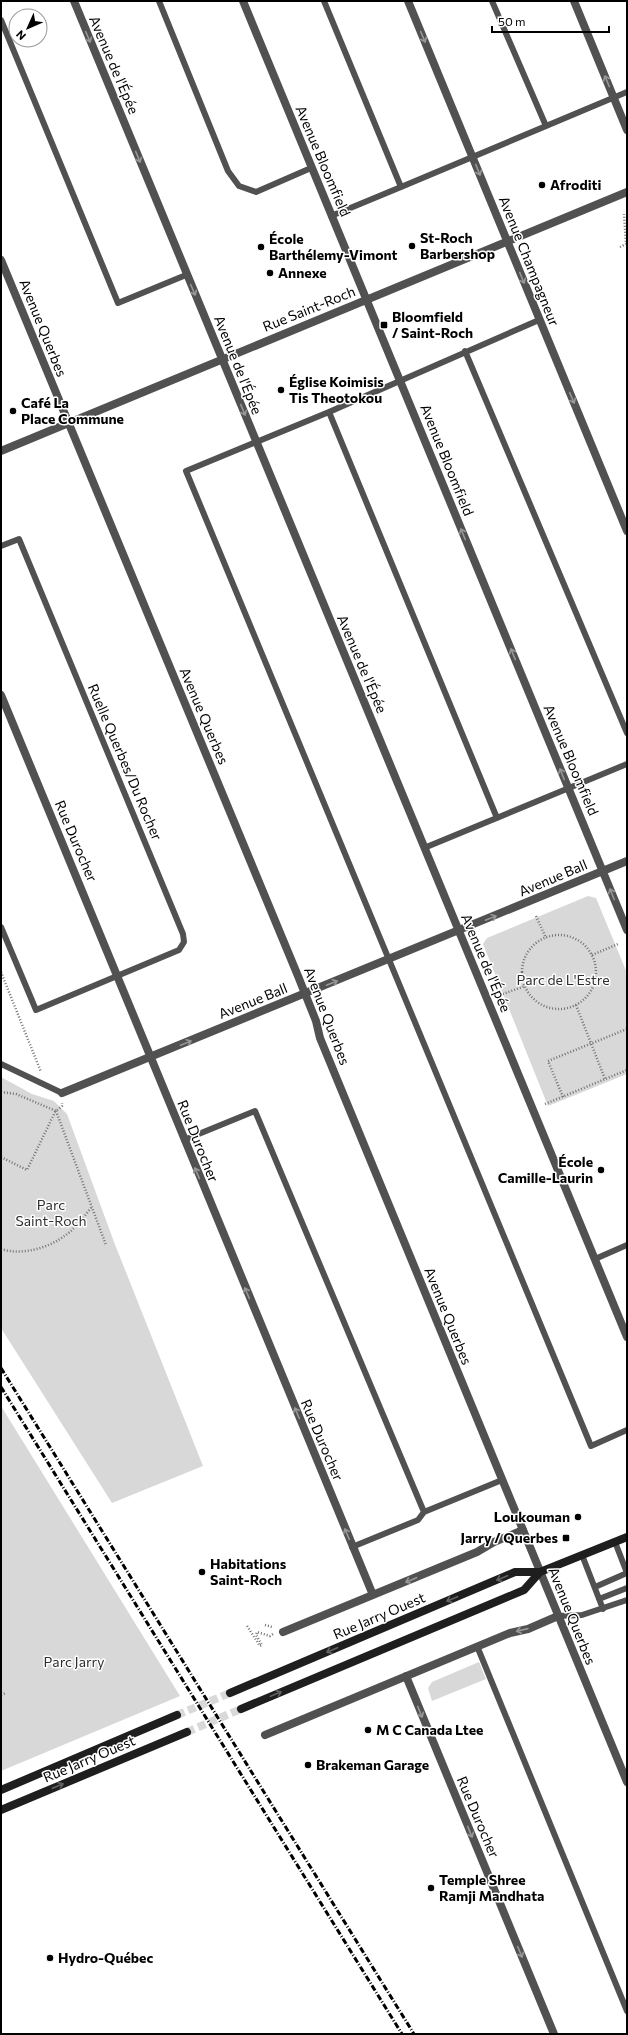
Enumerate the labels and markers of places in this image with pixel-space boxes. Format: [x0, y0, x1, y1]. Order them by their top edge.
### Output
place label: Afroditi [550, 176, 601, 193]
marker: Afroditi [537, 180, 547, 190]
place label: St-Roch Barbershop [420, 229, 495, 262]
place label: École Barthélemy-Vimont [269, 230, 398, 263]
marker: St-Roch Barbershop [407, 241, 417, 251]
marker: École Barthélemy-Vimont [256, 242, 266, 252]
place label: Annexe [278, 264, 327, 281]
marker: Annexe [265, 268, 275, 278]
place label: Bloomfield / Saint-Roch [392, 308, 473, 341]
marker: Bloomfield / Saint-Roch [379, 320, 389, 330]
place label: Église Koimisis Tis Theotokou [289, 373, 384, 406]
marker: Église Koimisis Tis Theotokou [276, 385, 286, 395]
place label: Café La Place Commune [21, 394, 124, 427]
marker: Café La Place Commune [8, 406, 18, 416]
place label: École Camille-Laurin [498, 1153, 593, 1186]
marker: École Camille-Laurin [596, 1165, 606, 1175]
place label: Loukouman [494, 1508, 570, 1525]
marker: Loukouman [573, 1512, 583, 1522]
place label: Jarry / Querbes [460, 1529, 558, 1546]
marker: Jarry / Querbes [561, 1533, 571, 1543]
place label: Habitations Saint-Roch [210, 1555, 287, 1588]
marker: Habitations Saint-Roch [197, 1567, 207, 1577]
place label: M C Canada Ltee [376, 1721, 483, 1738]
marker: M C Canada Ltee [363, 1725, 373, 1735]
place label: Brakeman Garage [316, 1756, 429, 1773]
marker: Brakeman Garage [303, 1760, 313, 1770]
place label: Temple Shree Ramji Mandhata [439, 1871, 544, 1904]
marker: Temple Shree Ramji Mandhata [426, 1883, 436, 1893]
place label: Hydro-Québec [58, 1949, 153, 1966]
marker: Hydro-Québec [45, 1953, 55, 1963]

